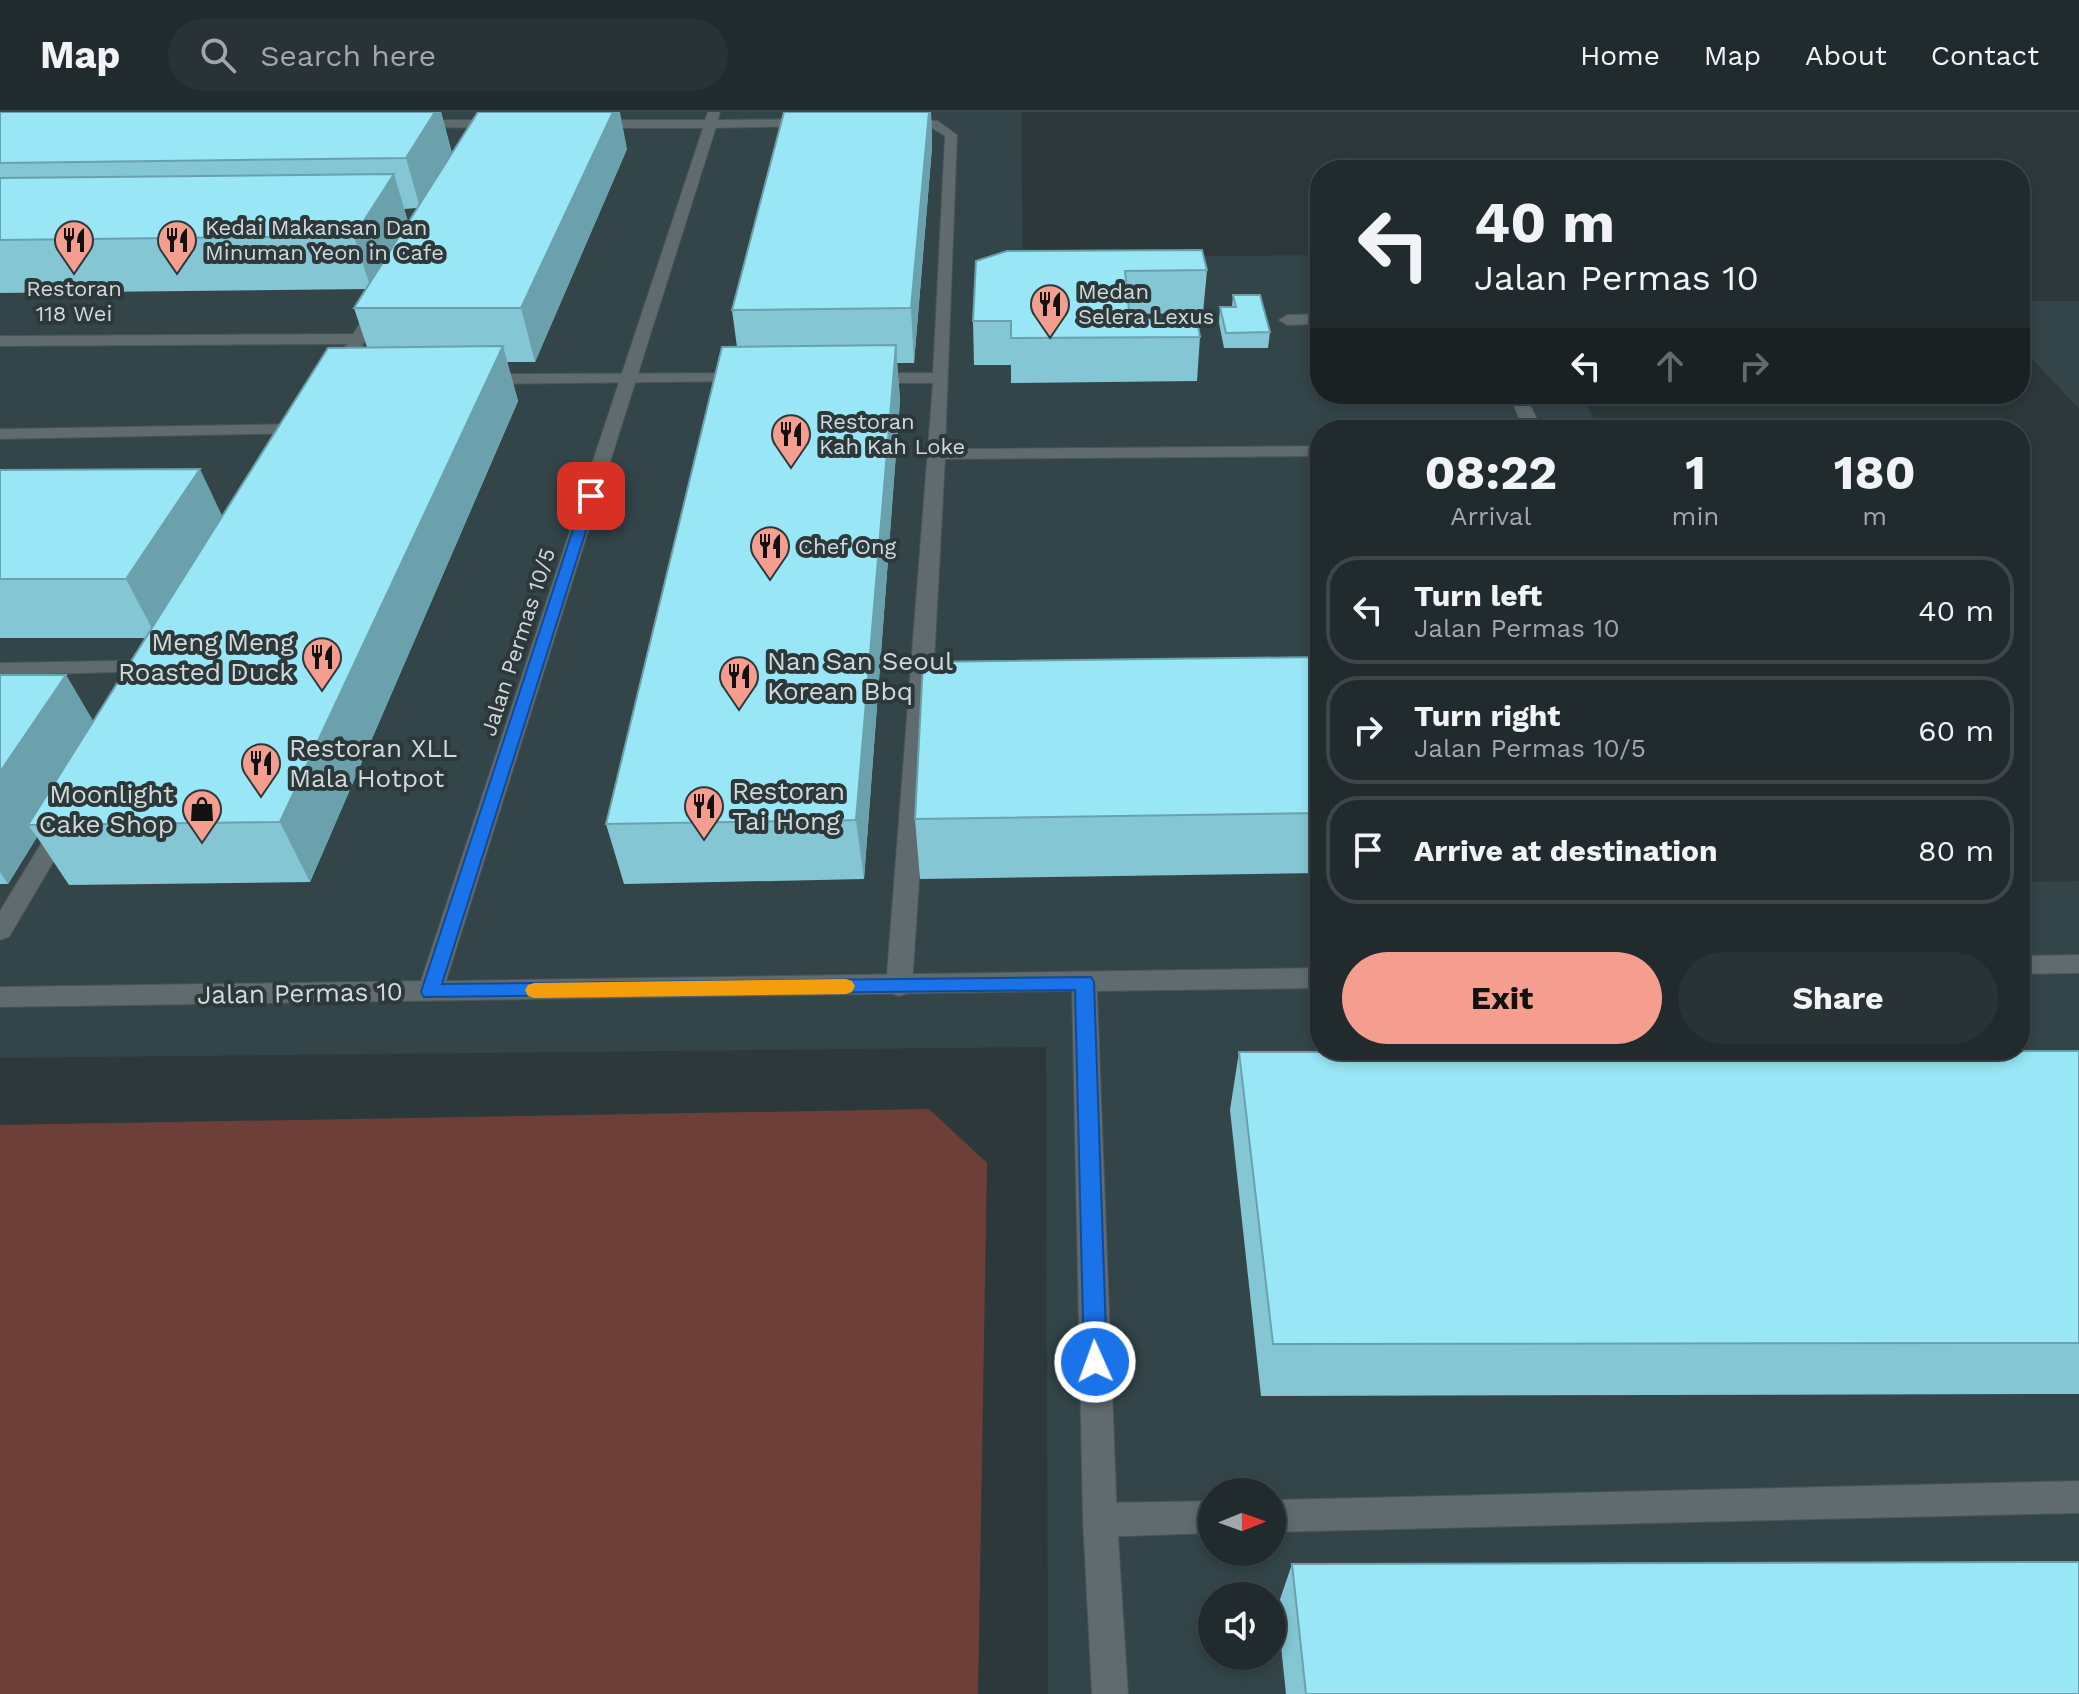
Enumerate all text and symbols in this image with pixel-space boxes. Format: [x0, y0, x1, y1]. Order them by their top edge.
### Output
search box [168, 19, 728, 91]
text: Map [40, 33, 120, 77]
icon: search [196, 33, 240, 77]
text: Search here [260, 38, 436, 73]
text: Home [1580, 39, 1660, 72]
text: Map [1704, 39, 1761, 72]
text: About [1805, 39, 1887, 72]
text: Contact [1931, 39, 2039, 72]
text: 40 m [1474, 190, 1615, 256]
icon: left [1342, 192, 1446, 296]
place label: Kedai Makansan Dan Minuman Yeon in Cafe [205, 215, 444, 265]
restaurant icon: Restoran 118 Wei [53, 219, 95, 274]
restaurant icon: Kedai Makansan Dan Minuman Yeon in Cafe [156, 219, 198, 274]
text: Jalan Permas 10 [1474, 257, 1759, 299]
place label: Restoran 118 Wei [26, 276, 122, 326]
place label: Medan Selera Lexus [1078, 279, 1214, 329]
restaurant icon: Medan Selera Lexus [1029, 283, 1071, 338]
icon: left [1564, 344, 1608, 388]
icon: ahead [1648, 344, 1692, 388]
icon: right [1732, 344, 1776, 388]
place label: Restoran Kah Kah Loke [819, 409, 965, 459]
restaurant icon: Restoran Kah Kah Loke [770, 413, 812, 468]
text: 08:22 [1424, 444, 1557, 501]
text: 1 [1685, 444, 1706, 501]
text: 180 [1834, 444, 1916, 501]
pin [557, 462, 625, 530]
icon: arrive [569, 474, 613, 518]
text: Arrival [1450, 501, 1531, 531]
text: min [1672, 501, 1719, 531]
text: m [1862, 501, 1887, 531]
restaurant icon: Chef Ong [749, 525, 791, 580]
place label: Chef Ong [798, 534, 897, 559]
street label: Jalan Permas 10/5 [476, 545, 560, 739]
text: Turn left [1414, 578, 1542, 613]
icon: left [1346, 588, 1390, 632]
text: 40 m [1918, 593, 1994, 628]
text: Jalan Permas 10 [1414, 613, 1620, 643]
place label: Meng Meng Roasted Duck [118, 627, 294, 687]
restaurant icon: Meng Meng Roasted Duck [301, 636, 343, 691]
place label: Nan San Seoul Korean Bbq [767, 646, 953, 706]
restaurant icon: Nan San Seoul Korean Bbq [718, 655, 760, 710]
text: Turn right [1414, 698, 1560, 733]
icon: right [1346, 708, 1390, 752]
text: 60 m [1918, 713, 1994, 748]
place label: Restoran XLL Mala Hotpot [289, 733, 457, 793]
text: Jalan Permas 10/5 [1414, 733, 1646, 763]
restaurant icon: Restoran XLL Mala Hotpot [240, 742, 282, 797]
place label: Restoran Tai Hong [732, 776, 845, 836]
place label: Moonlight Cake Shop [39, 779, 174, 839]
restaurant icon: Restoran Tai Hong [683, 785, 725, 840]
shop icon: Moonlight Cake Shop [181, 788, 223, 843]
icon: arrive [1346, 828, 1390, 872]
text: Arrive at destination [1414, 833, 1718, 868]
text: 80 m [1918, 833, 1994, 868]
button: Exit [1342, 952, 1662, 1044]
button: Share [1678, 952, 1998, 1044]
street label: Jalan Permas 10 [197, 976, 403, 1010]
position arrow [1053, 1320, 1137, 1404]
north arrow [1198, 1478, 1286, 1566]
map controls [1198, 1478, 1286, 1670]
button: sound [1198, 1582, 1286, 1670]

